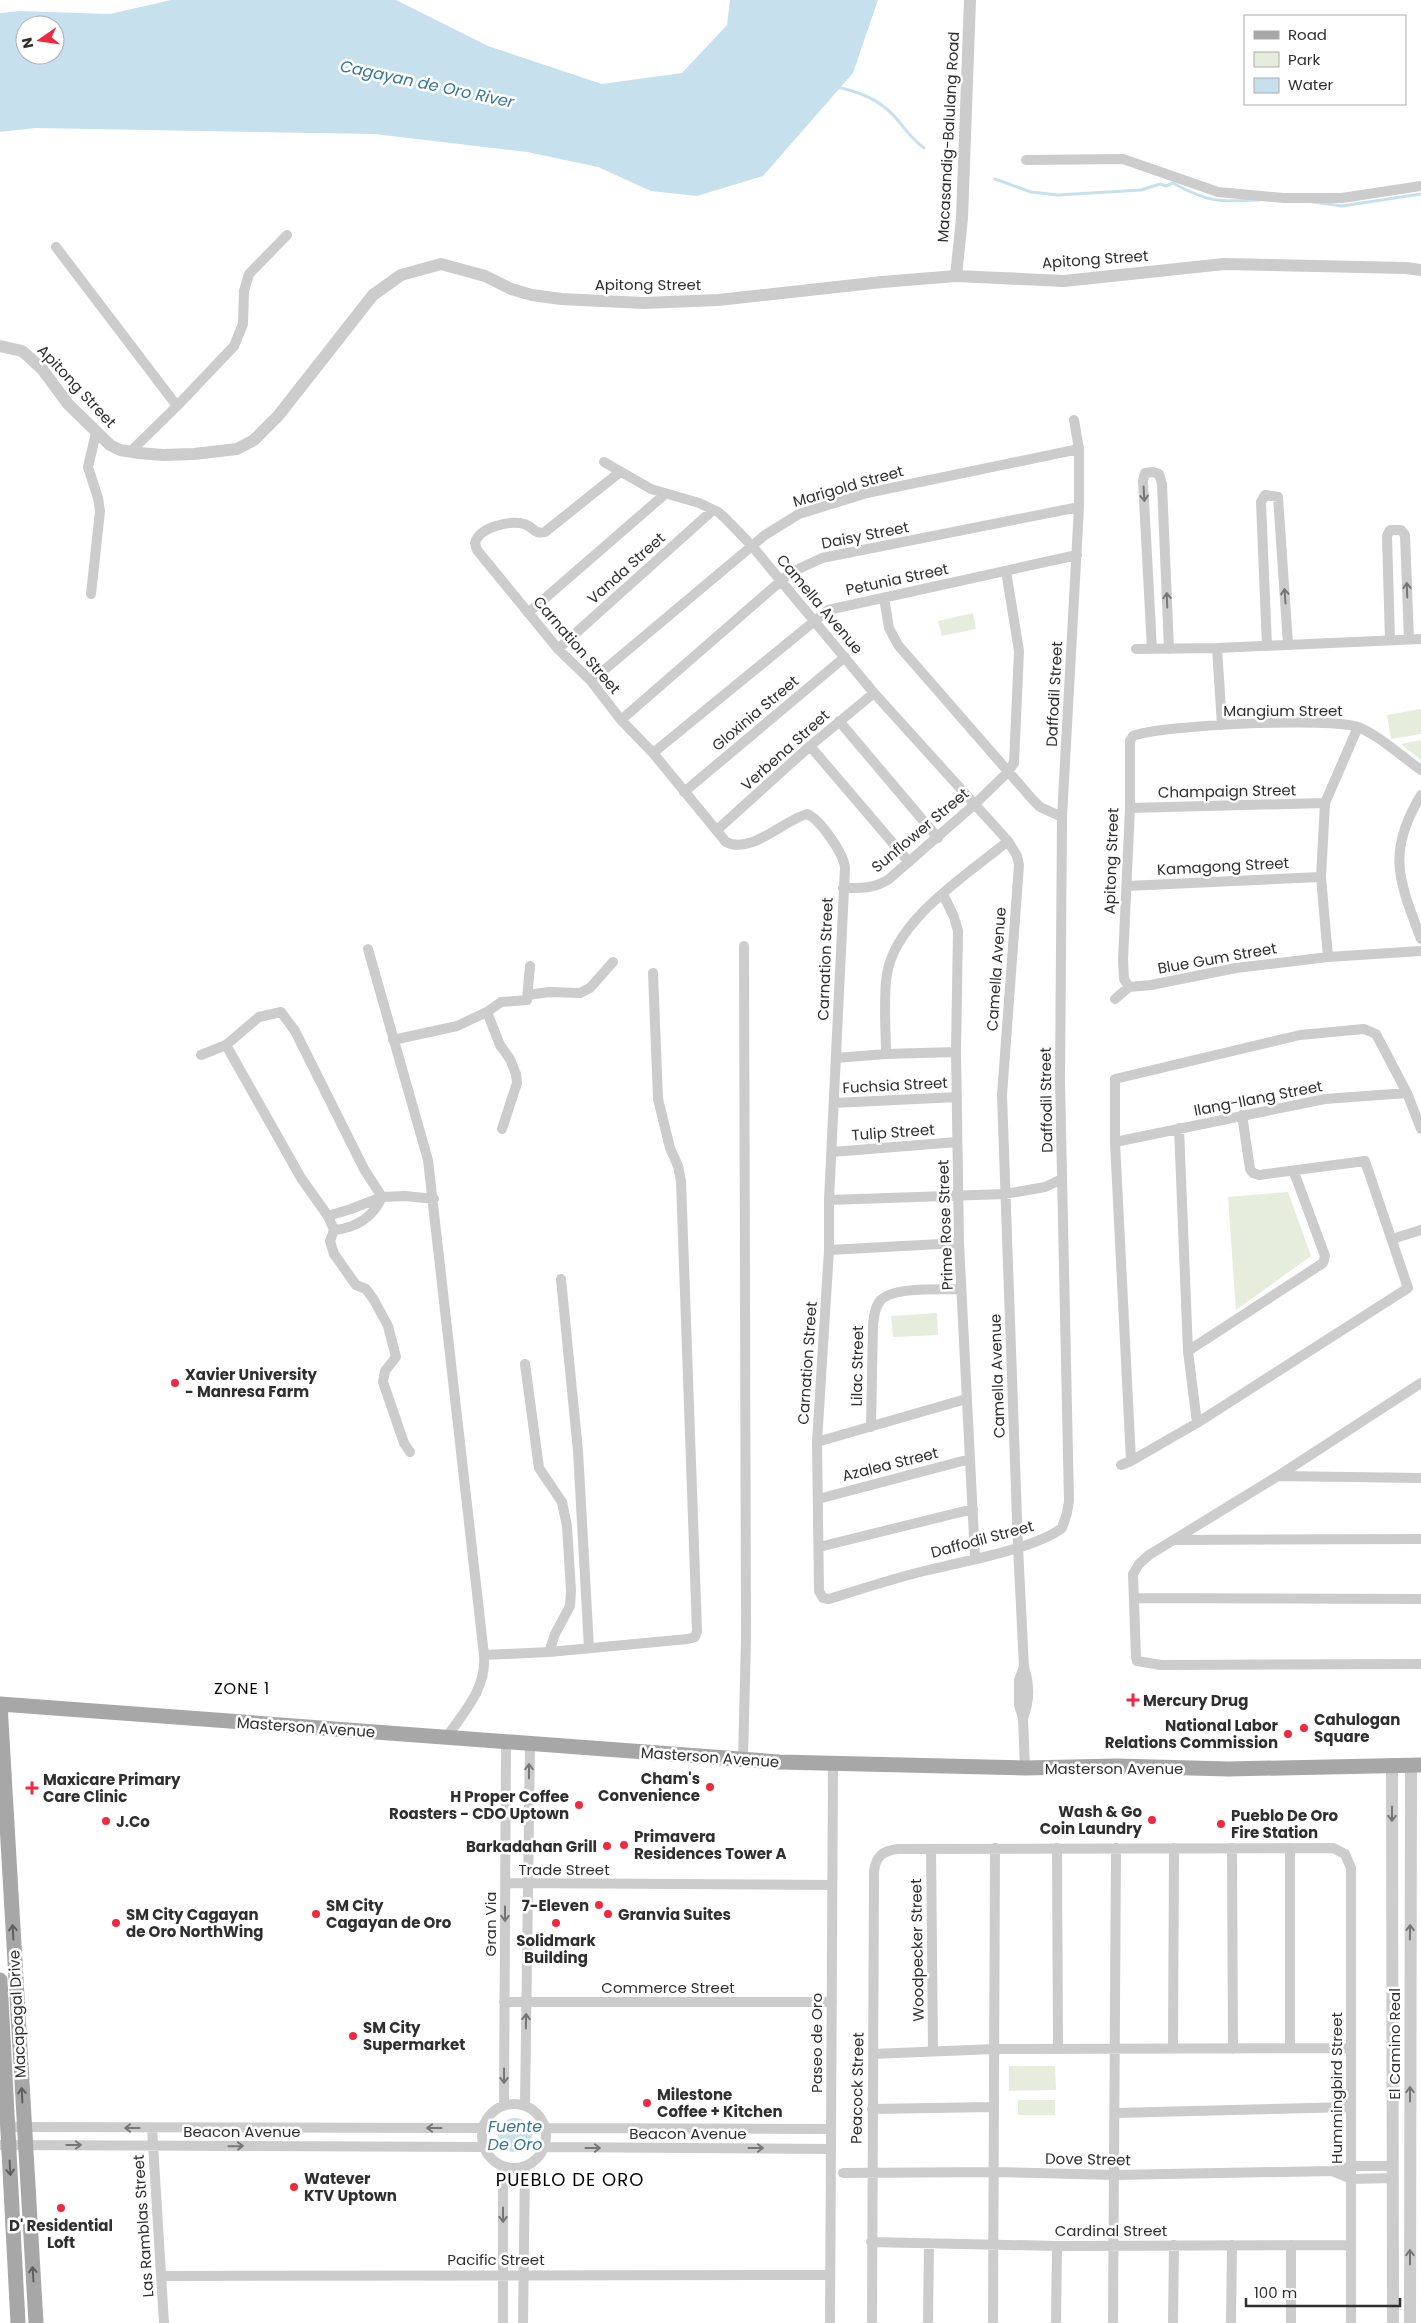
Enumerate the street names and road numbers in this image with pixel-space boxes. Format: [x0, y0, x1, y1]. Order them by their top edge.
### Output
street label: Macasandig-Balulang Road [932, 31, 964, 243]
street label: Apitong Street [1041, 245, 1149, 273]
street label: Apitong Street [595, 274, 701, 295]
street label: Apitong Street [33, 340, 121, 432]
street label: Marigold Street [790, 460, 906, 512]
street label: Daisy Street [819, 516, 911, 554]
street label: Vanda Street [583, 527, 669, 609]
street label: Camella Avenue [772, 550, 868, 658]
street label: Petunia Street [844, 558, 950, 600]
street label: Carnation Street [529, 592, 625, 698]
street label: Daffodil Street [1041, 641, 1067, 747]
street label: Gloxinia Street [707, 671, 803, 755]
street label: Mangium Street [1223, 700, 1343, 721]
street label: Verbena Street [736, 705, 834, 795]
street label: Champaign Street [1158, 779, 1296, 803]
street label: Sunflower Street [867, 783, 973, 877]
street label: Apitong Street [1099, 807, 1123, 915]
street label: Kamagong Street [1156, 852, 1290, 880]
street label: Carnation Street [812, 897, 838, 1021]
street label: Camella Avenue [981, 906, 1011, 1032]
street label: Blue Gum Street [1156, 937, 1278, 979]
street label: Daffodil Street [1035, 1047, 1057, 1153]
street label: Fuchsia Street [842, 1072, 948, 1098]
street label: Ilang-Ilang Street [1192, 1075, 1324, 1121]
street label: Tulip Street [851, 1119, 935, 1145]
street label: Prime Rose Street [932, 1159, 958, 1291]
street label: Carnation Street [792, 1301, 822, 1425]
street label: Camella Avenue [984, 1314, 1010, 1438]
street label: Lilac Street [846, 1325, 868, 1407]
street label: Azalea Street [840, 1442, 940, 1486]
street label: Daffodil Street [928, 1515, 1036, 1563]
street label: Masterson Avenue [236, 1712, 376, 1742]
street label: Masterson Avenue [640, 1742, 780, 1772]
street label: Masterson Avenue [1045, 1758, 1183, 1779]
street label: Trade Street [518, 1859, 610, 1880]
street label: Woodpecker Street [905, 1878, 929, 2022]
street label: Gran Via [480, 1892, 501, 1956]
street label: Macapagal Drive [3, 1949, 31, 2079]
street label: Commerce Street [601, 1977, 735, 1998]
street label: El Camino Real [1384, 1988, 1405, 2100]
street label: Paseo de Oro [806, 1993, 827, 2093]
street label: Hummingbird Street [1326, 2012, 1347, 2164]
street label: Peacock Street [846, 2032, 868, 2144]
street label: Beacon Avenue [183, 2121, 301, 2142]
street label: Beacon Avenue [629, 2123, 747, 2144]
street label: Dove Street [1045, 2148, 1131, 2170]
street label: Las Ramblas Street [128, 2154, 158, 2298]
street label: Cardinal Street [1055, 2220, 1167, 2241]
street label: Pacific Street [447, 2249, 545, 2270]

